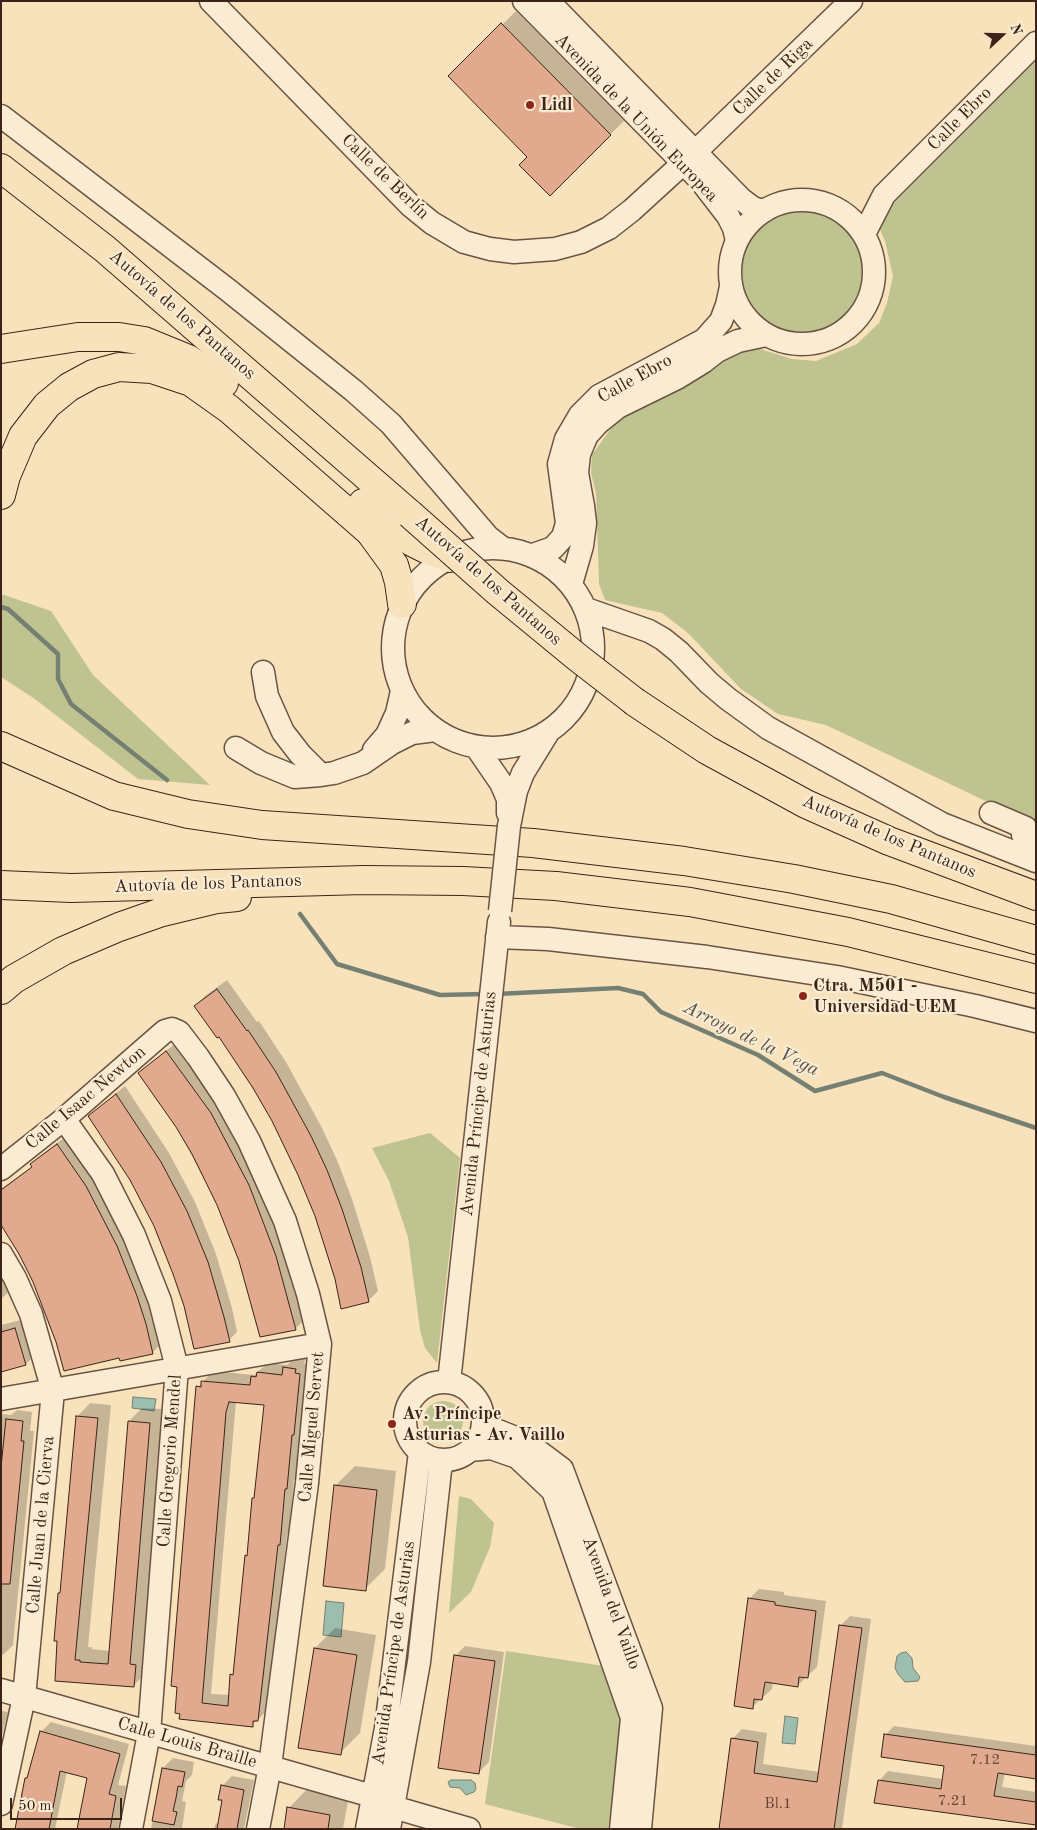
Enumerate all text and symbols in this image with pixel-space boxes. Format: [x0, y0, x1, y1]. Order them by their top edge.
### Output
north arrow [977, 10, 1027, 60]
text: N [1008, 22, 1024, 37]
street label: Avenida de la Unión Europea [550, 29, 722, 207]
street label: Calle de Riga [728, 33, 818, 121]
street label: Calle Ebro [923, 82, 997, 156]
place label: Lidl [540, 94, 573, 116]
marker: Lidl [524, 99, 536, 111]
street label: Calle de Berlín [336, 130, 434, 224]
street label: Autovía de los Pantanos [104, 245, 260, 385]
street label: Calle Ebro [594, 350, 676, 408]
street label: Autovía de los Pantanos [410, 511, 566, 651]
street label: Autovía de los Pantanos [799, 790, 979, 884]
street label: Autovía de los Pantanos [114, 870, 302, 898]
place label: Ctra. M501 - Universidad UEM [813, 975, 957, 1018]
street label: Avenida Príncipe de Asturias [456, 990, 502, 1218]
marker: Ctra. M501 - Universidad UEM [797, 990, 809, 1002]
water label: Arroyo de la Vega [679, 996, 823, 1082]
street label: Calle Isaac Newton [21, 1041, 151, 1155]
street label: Calle Miguel Servet [295, 1351, 329, 1503]
street label: Calle Gregorio Mendel [153, 1374, 187, 1548]
place label: Av. Príncipe Asturias - Av. Vaillo [402, 1403, 565, 1446]
marker: Av. Príncipe Asturias - Av. Vaillo [386, 1418, 398, 1430]
street label: Calle Juan de la Cierva [22, 1435, 60, 1615]
street label: Avenida del Vaillo [577, 1534, 645, 1672]
street label: Avenida Príncipe de Asturias [368, 1540, 420, 1766]
street label: Calle Louis Braille [115, 1713, 259, 1773]
house number: 7.12 [970, 1751, 1000, 1769]
scale bar [12, 1788, 125, 1820]
house number: 7.21 [938, 1792, 968, 1810]
house number: Bl.1 [764, 1795, 792, 1813]
text: 50 m [18, 1799, 52, 1814]

